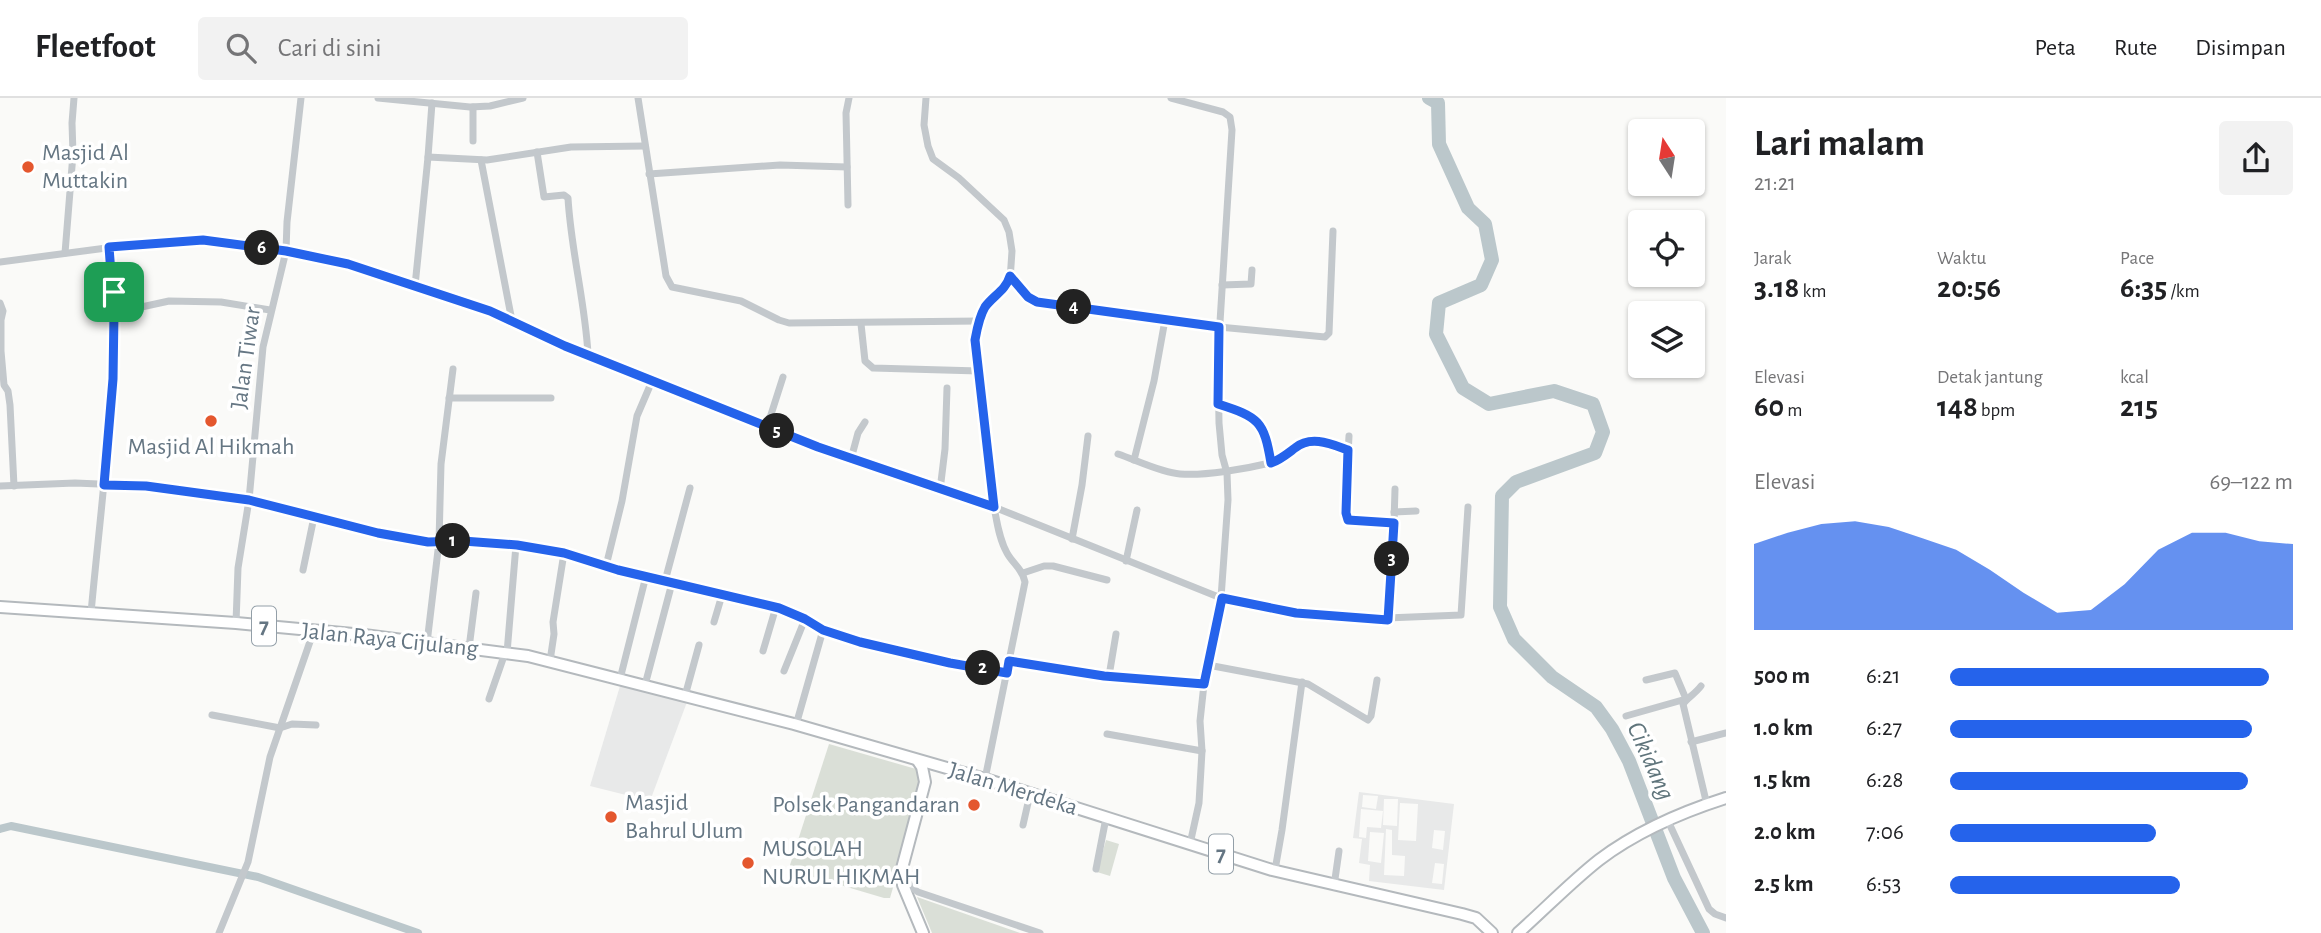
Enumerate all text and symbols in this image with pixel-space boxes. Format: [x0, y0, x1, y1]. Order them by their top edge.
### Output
search box [198, 17, 688, 80]
icon: search [222, 29, 260, 67]
text: Fleetfoot [35, 31, 156, 64]
text: Cari di sini [278, 35, 382, 61]
text: Peta [2035, 36, 2076, 60]
text: Rute [2114, 36, 2157, 60]
text: Disimpan [2195, 36, 2286, 60]
north arrow [1628, 119, 1704, 196]
map controls [1628, 119, 1705, 378]
button: share [2219, 121, 2293, 195]
text: Lari malam [1754, 125, 1925, 163]
place label: Masjid Al Muttakin [42, 141, 129, 193]
marker: Masjid Al Muttakin [20, 159, 36, 175]
text: 21:21 [1754, 172, 1796, 195]
button: locate [1628, 210, 1705, 287]
pin: 6 [244, 230, 280, 266]
text: 6 [257, 238, 266, 257]
text: Jarak [1754, 249, 1792, 268]
text: Waktu [1937, 249, 1986, 268]
text: Pace [2120, 249, 2154, 268]
pin [84, 262, 144, 322]
icon: arrive [95, 273, 133, 311]
text: 3.18 [1754, 273, 1799, 303]
text: 20:56 [1937, 273, 2001, 303]
text: 6:35 [2120, 273, 2167, 303]
text: km [1799, 282, 1826, 301]
text: /km [2167, 282, 2200, 301]
pin: 4 [1056, 290, 1092, 325]
text: 4 [1069, 297, 1078, 316]
button: layers [1628, 301, 1705, 378]
street label: Jalan Tiwar [227, 305, 265, 411]
text: Elevasi [1754, 368, 1805, 387]
text: Detak jantung [1937, 368, 2043, 387]
text: kcal [2120, 368, 2149, 387]
text: 60 [1754, 392, 1784, 422]
text: 148 [1937, 392, 1978, 422]
text: 215 [2120, 392, 2158, 422]
text: m [1784, 401, 1802, 420]
text: bpm [1978, 401, 2015, 420]
marker: Masjid Al Hikmah [203, 413, 219, 429]
pin: 5 [760, 414, 794, 448]
text: 5 [772, 421, 781, 440]
place label: Masjid Al Hikmah [128, 435, 294, 459]
text: Elevasi [1754, 471, 1815, 494]
text: 69–122 m [2209, 471, 2293, 494]
pin: 1 [435, 524, 470, 558]
text: 1 [449, 531, 456, 550]
pin: 3 [1374, 542, 1410, 576]
text: 3 [1387, 549, 1396, 568]
road number: 7 [252, 606, 276, 646]
street label: Jalan Raya Cijulang [301, 619, 480, 661]
pin: 2 [965, 650, 1000, 686]
text: 2 [978, 658, 987, 677]
text: 500 m [1754, 665, 1810, 688]
text: 6:21 [1866, 665, 1900, 688]
text: 1.0 km [1754, 717, 1813, 740]
text: 6:27 [1866, 717, 1902, 740]
water label: Cikidang [1622, 718, 1680, 804]
street label: Jalan Merdeka [946, 758, 1080, 820]
text: 1.5 km [1754, 769, 1811, 792]
text: 6:28 [1866, 769, 1903, 792]
place label: Masjid Bahrul Ulum [625, 791, 743, 843]
place label: Polsek Pangandaran [772, 793, 960, 817]
marker: Polsek Pangandaran [966, 797, 982, 813]
marker: Masjid Bahrul Ulum [603, 809, 619, 825]
text: 2.0 km [1754, 821, 1816, 844]
text: 7:06 [1866, 821, 1904, 844]
road number: 7 [1209, 834, 1233, 874]
place label: MUSOLAH NURUL HIKMAH [762, 837, 920, 889]
marker: MUSOLAH NURUL HIKMAH [740, 855, 756, 871]
text: 2.5 km [1754, 873, 1813, 896]
text: 6:53 [1866, 873, 1901, 896]

